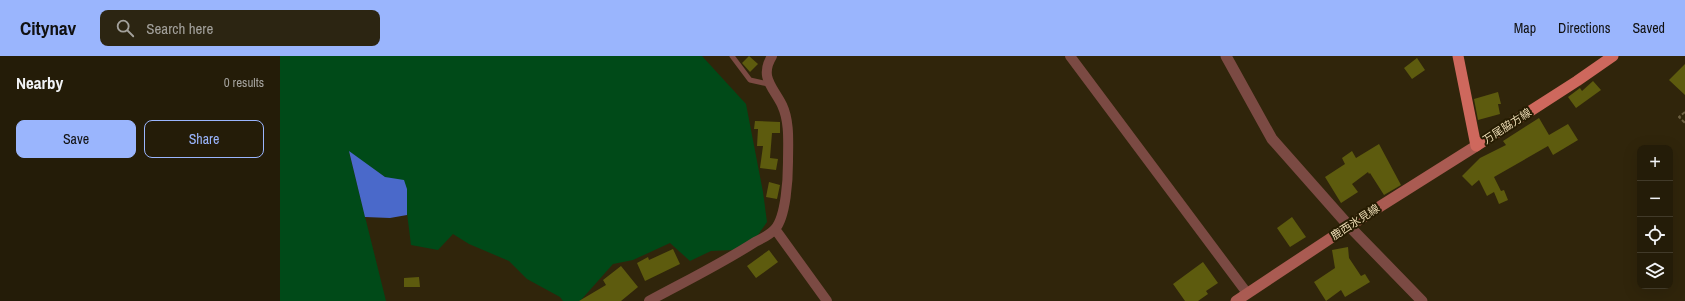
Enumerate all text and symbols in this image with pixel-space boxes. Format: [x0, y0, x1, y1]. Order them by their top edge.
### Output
search box [100, 10, 380, 46]
text: Citynav [20, 15, 76, 41]
icon: search [114, 17, 136, 39]
text: Search here [146, 18, 213, 39]
text: Map [1514, 19, 1536, 37]
text: Directions [1558, 19, 1610, 37]
text: Saved [1632, 19, 1665, 37]
text: Nearby [16, 71, 63, 94]
text: 0 results [224, 74, 264, 91]
street label: 万尾脇方線 [1480, 105, 1534, 147]
button: Save [16, 120, 136, 158]
button: Share [144, 120, 264, 158]
map controls [1637, 145, 1673, 289]
button: + [1637, 145, 1673, 181]
button: − [1637, 181, 1673, 217]
street label: 鹿西氷見線 [1328, 201, 1382, 243]
button: locate [1637, 217, 1673, 253]
button: layers [1637, 253, 1673, 289]

